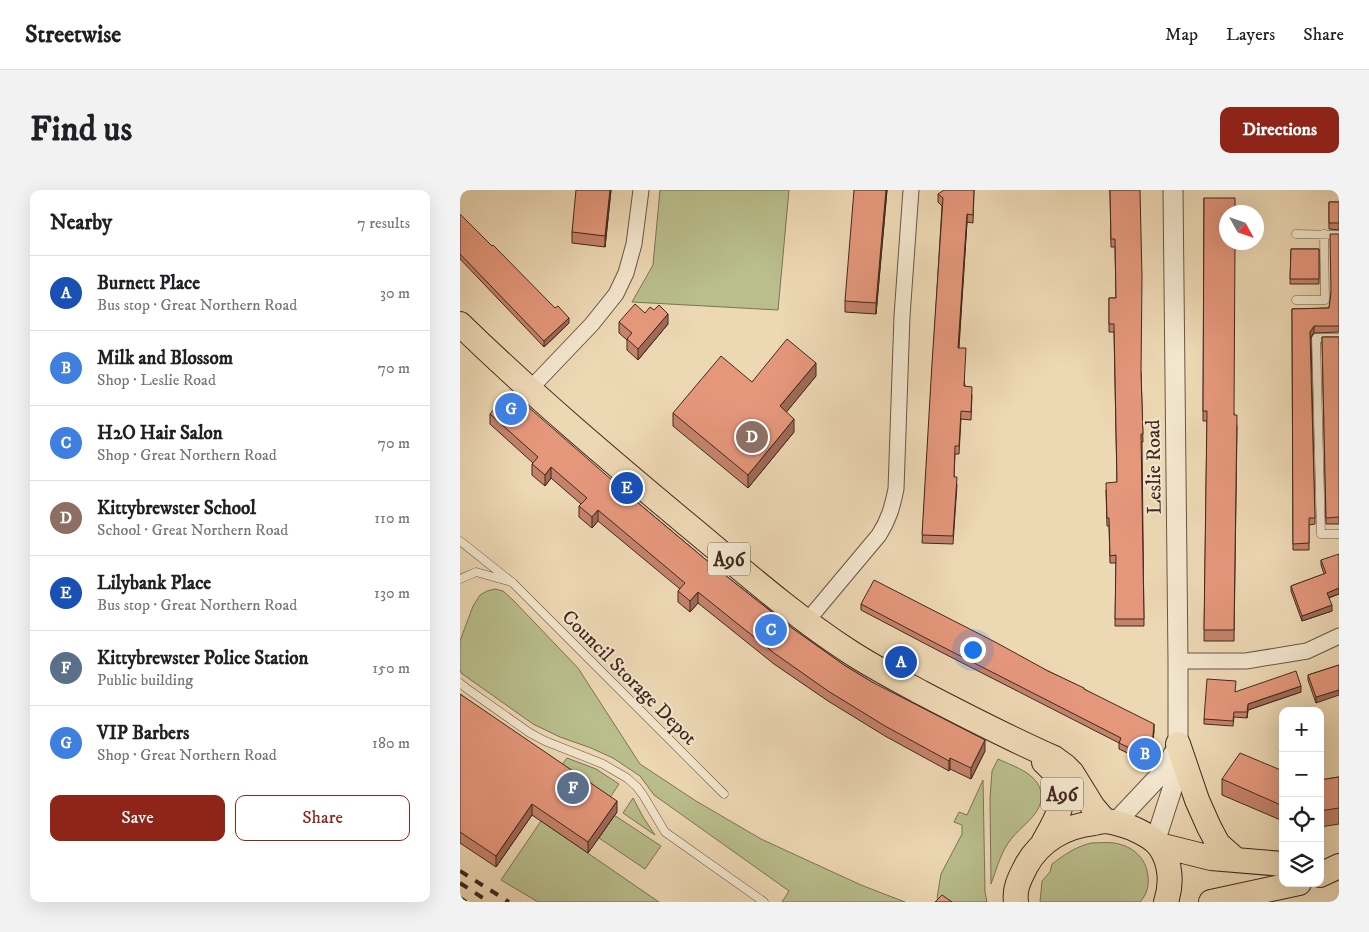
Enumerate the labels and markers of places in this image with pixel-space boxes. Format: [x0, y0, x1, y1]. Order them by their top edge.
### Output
pin: G [495, 390, 527, 428]
pin: D [736, 418, 768, 456]
pin: E [611, 469, 643, 507]
pin: C [755, 611, 787, 649]
pin: A [885, 643, 917, 681]
pin: B [1129, 735, 1161, 773]
pin: F [557, 769, 589, 807]

